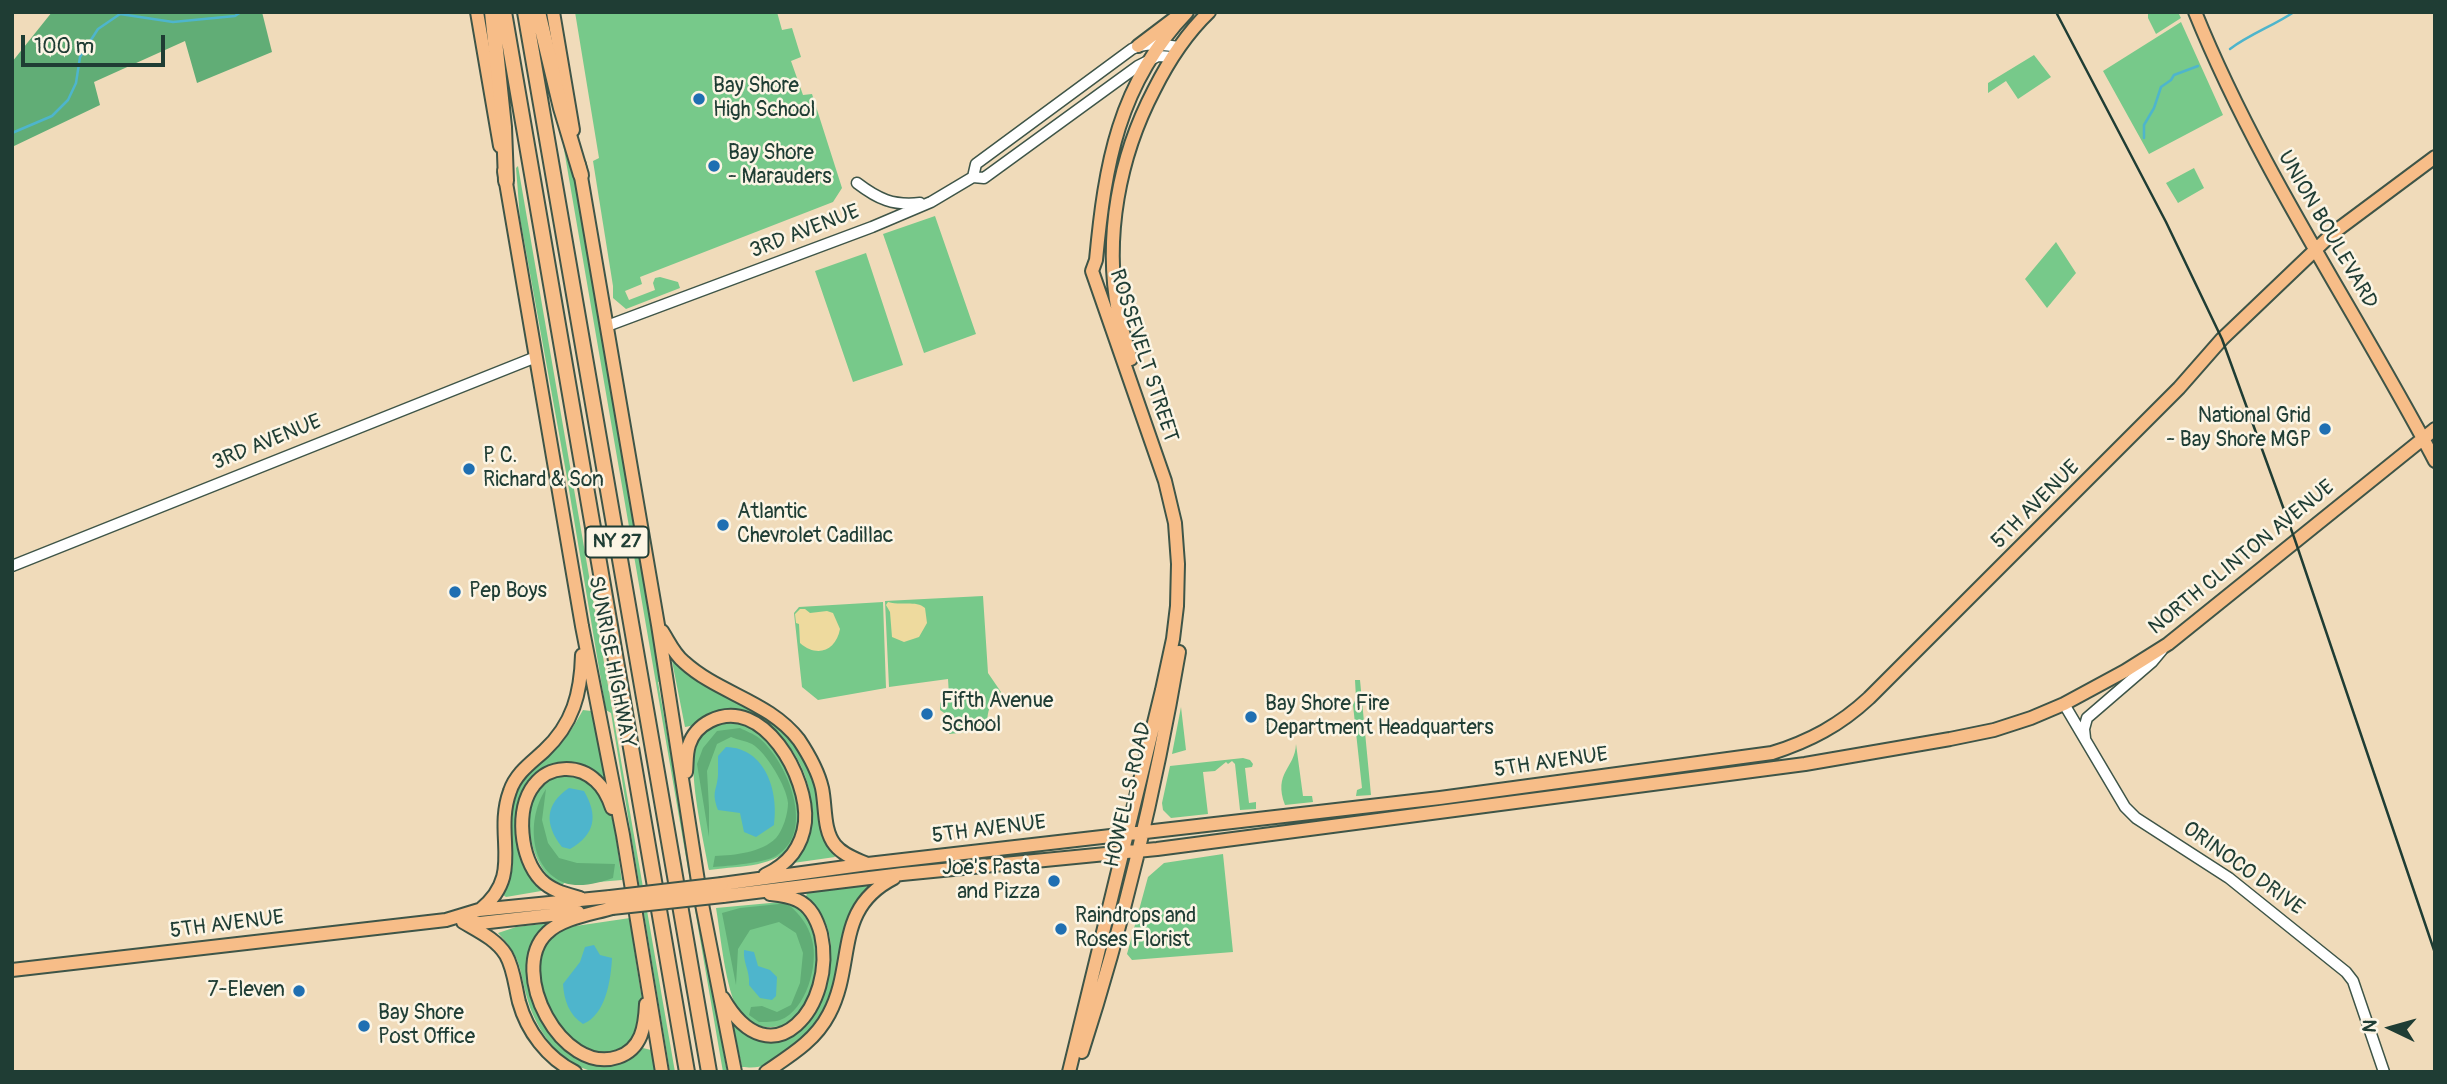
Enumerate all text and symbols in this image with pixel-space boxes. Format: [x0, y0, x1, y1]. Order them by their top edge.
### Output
scale bar [24, 21, 168, 65]
text: 100 m [34, 33, 94, 60]
place label: Bay Shore High School [713, 74, 816, 124]
marker: Bay Shore High School [691, 91, 707, 107]
place label: Bay Shore - Marauders [728, 141, 832, 191]
street label: UNION BOULEVARD [2272, 147, 2382, 313]
marker: Bay Shore - Marauders [706, 158, 722, 174]
street label: 3RD AVENUE [747, 200, 863, 264]
street label: ROSSEVELT STREET [1103, 266, 1183, 446]
place label: National Grid - Bay Shore MGP [2166, 404, 2311, 454]
street label: 3RD AVENUE [209, 410, 325, 476]
marker: National Grid - Bay Shore MGP [2317, 421, 2333, 437]
place label: P. C. Richard & Son [483, 444, 604, 494]
street label: 5TH AVENUE [1987, 456, 2085, 554]
marker: P. C. Richard & Son [461, 461, 477, 477]
street label: NORTH CLINTON AVENUE [2144, 475, 2340, 641]
place label: Atlantic Chevrolet Cadillac [737, 500, 894, 550]
marker: Atlantic Chevrolet Cadillac [715, 517, 731, 533]
road number: NY 27 [586, 526, 648, 558]
street label: SUNRISE HIGHWAY [582, 574, 640, 750]
place label: Pep Boys [469, 579, 547, 605]
marker: Pep Boys [447, 584, 463, 600]
place label: Fifth Avenue School [941, 689, 1053, 739]
place label: Bay Shore Fire Department Headquarters [1265, 692, 1494, 742]
marker: Fifth Avenue School [919, 706, 935, 722]
marker: Bay Shore Fire Department Headquarters [1243, 709, 1259, 725]
street label: HOWELLS ROAD [1100, 720, 1158, 870]
street label: 5TH AVENUE [1492, 743, 1610, 783]
street label: 5TH AVENUE [931, 811, 1047, 849]
street label: ORINOCO DRIVE [2177, 817, 2309, 921]
place label: Joe's Pasta and Pizza [942, 856, 1040, 906]
marker: Joe's Pasta and Pizza [1046, 873, 1062, 889]
place label: Raindrops and Roses Florist [1075, 904, 1196, 954]
street label: 5TH AVENUE [169, 906, 285, 944]
marker: Raindrops and Roses Florist [1053, 921, 1069, 937]
place label: 7-Eleven [207, 978, 285, 1004]
marker: 7-Eleven [291, 983, 307, 999]
north arrow [2356, 993, 2426, 1063]
place label: Bay Shore Post Office [378, 1001, 475, 1051]
marker: Bay Shore Post Office [356, 1018, 372, 1034]
text: N [2358, 1019, 2383, 1034]

